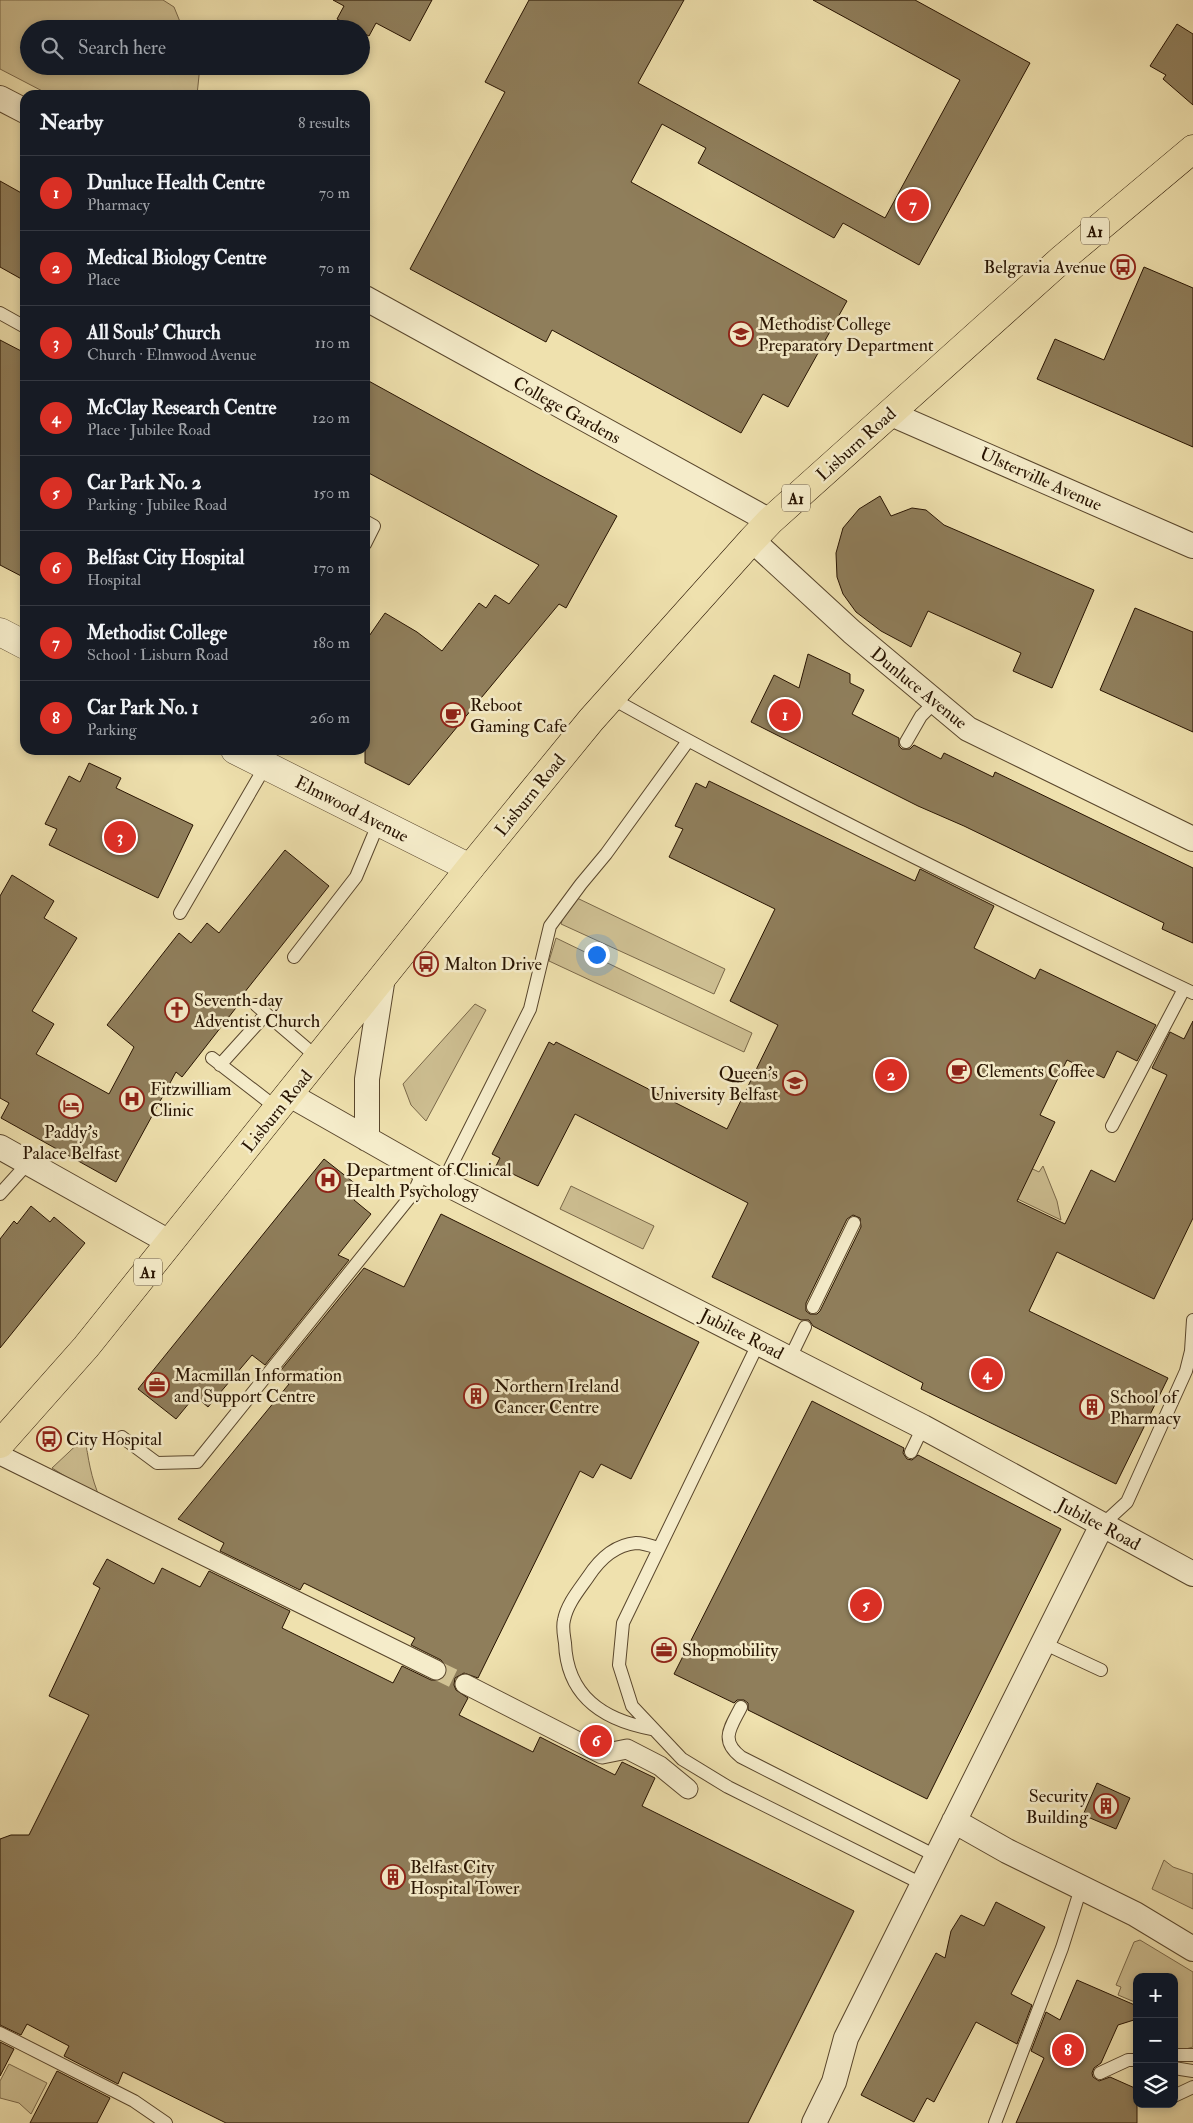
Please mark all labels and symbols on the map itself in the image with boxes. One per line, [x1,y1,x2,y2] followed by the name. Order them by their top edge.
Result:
[897,186,929,224] pin: 7
[1081,218,1109,245] road number: A1
[1110,254,1136,280] bus stop icon: Belgravia Avenue
[984,256,1106,279] place label: Belgravia Avenue
[758,313,934,357] place label: Methodist College Preparatory Department
[728,321,754,347] school or university icon: Methodist College Preparatory Department
[509,371,625,449] street label: College Gardens
[812,402,901,486] street label: Lisburn Road
[976,442,1106,517] street label: Ulsterville Avenue
[782,484,810,512] road number: A1
[866,642,972,735] street label: Dunluce Avenue
[470,694,567,738] place label: Reboot Gaming Cafe
[769,696,801,734] pin: 1
[440,702,466,728] cafe icon: Reboot Gaming Cafe
[490,749,571,841] street label: Lisburn Road
[291,771,413,848] street label: Elmwood Avenue
[104,818,136,856] pin: 3
[584,942,610,968] your location
[413,951,439,977] bus stop icon: Malton Drive
[444,953,542,976] place label: Malton Drive
[193,989,321,1033] place label: Seventh-day Adventist Church
[164,997,190,1023] church icon: Seventh-day Adventist Church
[875,1056,907,1094] pin: 2
[946,1058,972,1084] cafe icon: Clements Coffee
[976,1060,1095,1083] place label: Clements Coffee
[650,1062,778,1106] place label: Queen's University Belfast
[237,1065,318,1157] street label: Lisburn Road
[782,1070,808,1096] school or university icon: Queen's University Belfast
[150,1078,232,1122] place label: Fitzwilliam Clinic
[119,1086,145,1112] hospital icon: Fitzwilliam Clinic
[58,1093,84,1119] hotel icon: Paddy's Palace Belfast
[22,1121,120,1165] place label: Paddy's Palace Belfast
[346,1159,512,1203] place label: Department of Clinical Health Psychology
[315,1167,341,1193] hospital icon: Department of Clinical Health Psychology
[134,1258,162,1286] road number: A1
[695,1303,788,1365] street label: Jubilee Road
[971,1355,1003,1393] pin: 4
[174,1364,342,1408] place label: Macmillan Information and Support Centre
[144,1372,170,1398] office icon: Macmillan Information and Support Centre
[494,1375,619,1419] place label: Northern Ireland Cancer Centre
[463,1383,489,1409] building icon: Northern Ireland Cancer Centre
[1110,1386,1182,1430] place label: School of Pharmacy
[1079,1394,1105,1420] building icon: School of Pharmacy
[36,1426,62,1452] bus stop icon: City Hospital
[66,1428,163,1451] place label: City Hospital
[1052,1493,1144,1556] street label: Jubilee Road
[850,1586,882,1624] pin: 5
[651,1637,677,1663] office icon: Shopmobility
[682,1639,779,1662] place label: Shopmobility
[580,1722,612,1760] pin: 6
[1026,1785,1089,1829] place label: Security Building
[1093,1793,1119,1819] building icon: Security Building
[410,1856,520,1900] place label: Belfast City Hospital Tower
[380,1864,406,1890] building icon: Belfast City Hospital Tower
[1052,2031,1084,2069] pin: 8

